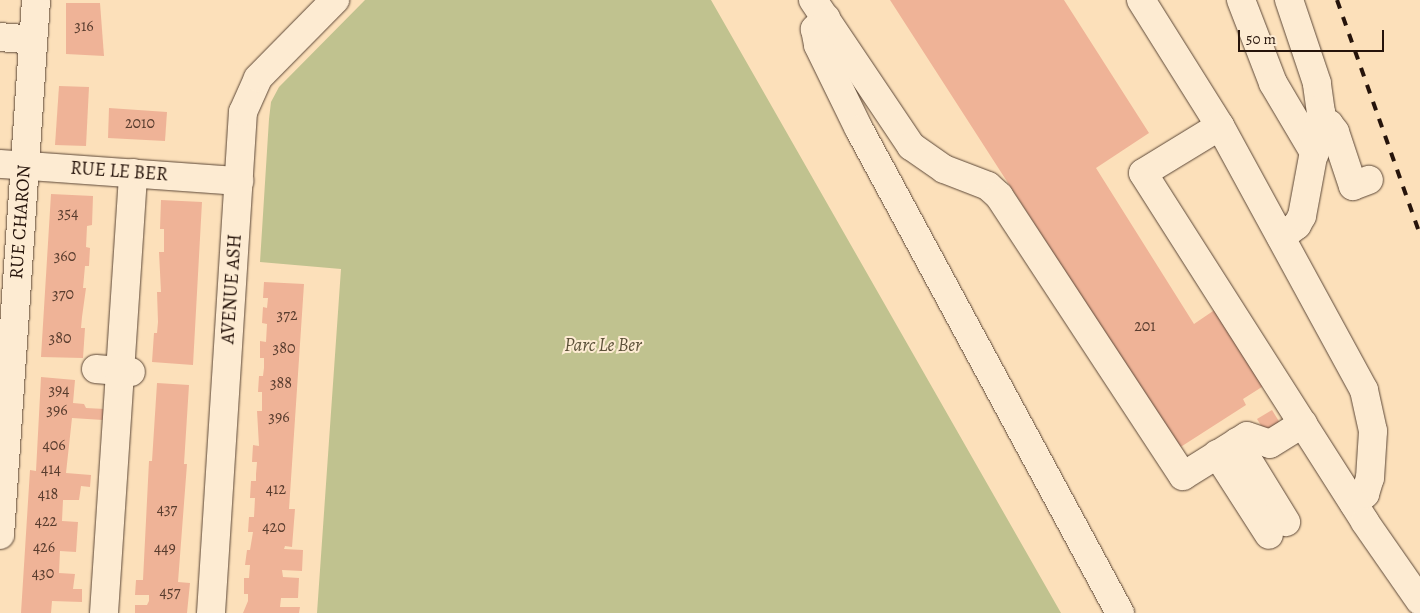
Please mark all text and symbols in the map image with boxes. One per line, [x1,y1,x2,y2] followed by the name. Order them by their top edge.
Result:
[74,16,94,36] house number: 316
[1240,20,1386,52] scale bar
[1246,29,1276,49] text: 50 m
[125,113,155,133] house number: 2010
[70,157,168,187] street label: RUE LE BER
[6,164,36,280] street label: RUE CHARON
[58,203,78,223] house number: 354
[217,233,247,345] street label: AVENUE ASH
[54,246,76,266] house number: 360
[52,284,74,304] house number: 370
[277,305,297,325] house number: 372
[1134,316,1156,336] house number: 201
[49,328,71,348] house number: 380
[564,335,642,357] park label: Parc Le Ber
[273,338,295,358] house number: 380
[270,373,292,393] house number: 388
[48,380,70,400] house number: 394
[46,400,68,420] house number: 396
[268,407,290,427] house number: 396
[42,435,66,455] house number: 406
[41,459,61,479] house number: 414
[266,479,286,499] house number: 412
[38,484,58,504] house number: 418
[157,499,177,519] house number: 437
[35,511,57,531] house number: 422
[262,517,286,537] house number: 420
[33,537,55,557] house number: 426
[154,538,176,558] house number: 449
[32,563,54,583] house number: 430
[160,582,180,602] house number: 457

